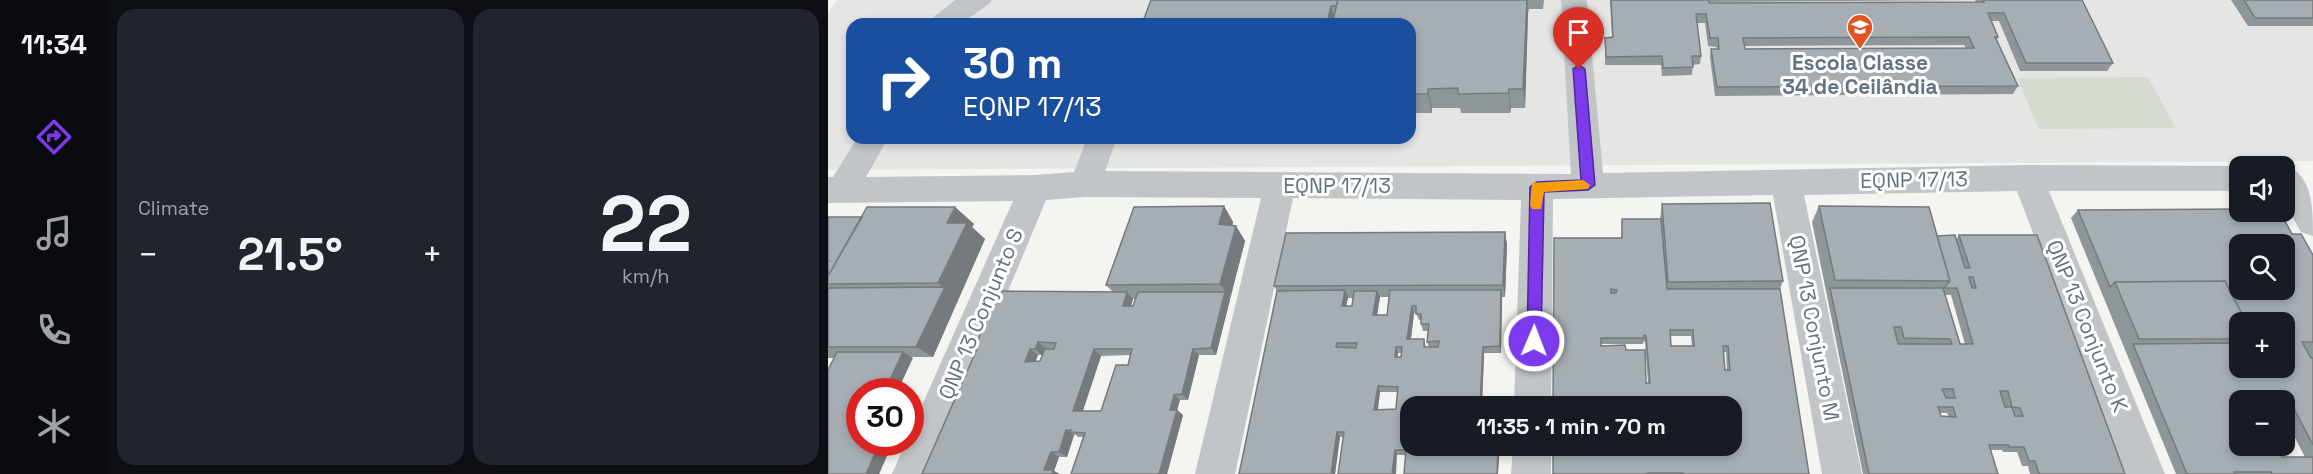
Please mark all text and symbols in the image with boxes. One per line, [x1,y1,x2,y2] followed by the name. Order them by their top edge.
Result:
[1553,7,1604,69] pin
[1845,12,1875,50] school or university icon: Escola Classe 34 de Ceilândia
[1562,16,1595,49] icon: arrive
[21,27,87,62] text: 11:34
[963,37,1062,90] text: 30 m
[864,42,942,120] icon: right
[1782,49,1938,100] place label: Escola Classe 34 de Ceilândia
[963,89,1101,124] text: EQNP 17/13
[33,116,75,158] icon: directions
[2229,156,2295,456] map controls
[2229,156,2295,222] button: sound
[1860,165,1968,194] street label: EQNP 17/13
[1283,172,1391,199] street label: EQNP 17/13
[599,174,692,274] text: 22
[138,195,209,221] text: Climate
[33,212,75,254] icon: music
[932,224,1029,403] street label: QNP 13 Conjunto S
[238,226,343,283] text: 21.5°
[1783,233,1846,423] street label: QNP 13 Conjunto M
[138,234,158,276] text: −
[422,234,443,276] text: +
[2229,234,2295,300] button: search
[2041,236,2134,416] street label: QNP 13 Conjunto K
[622,263,670,289] text: km/h
[33,309,75,351] icon: phone
[1502,309,1566,373] position arrow
[2229,312,2295,378] button: +
[846,378,924,456] speed limit sign: 30
[2229,390,2295,456] button: −
[33,405,75,447] icon: climate
[1476,412,1666,440] text: 11:35 · 1 min · 70 m

